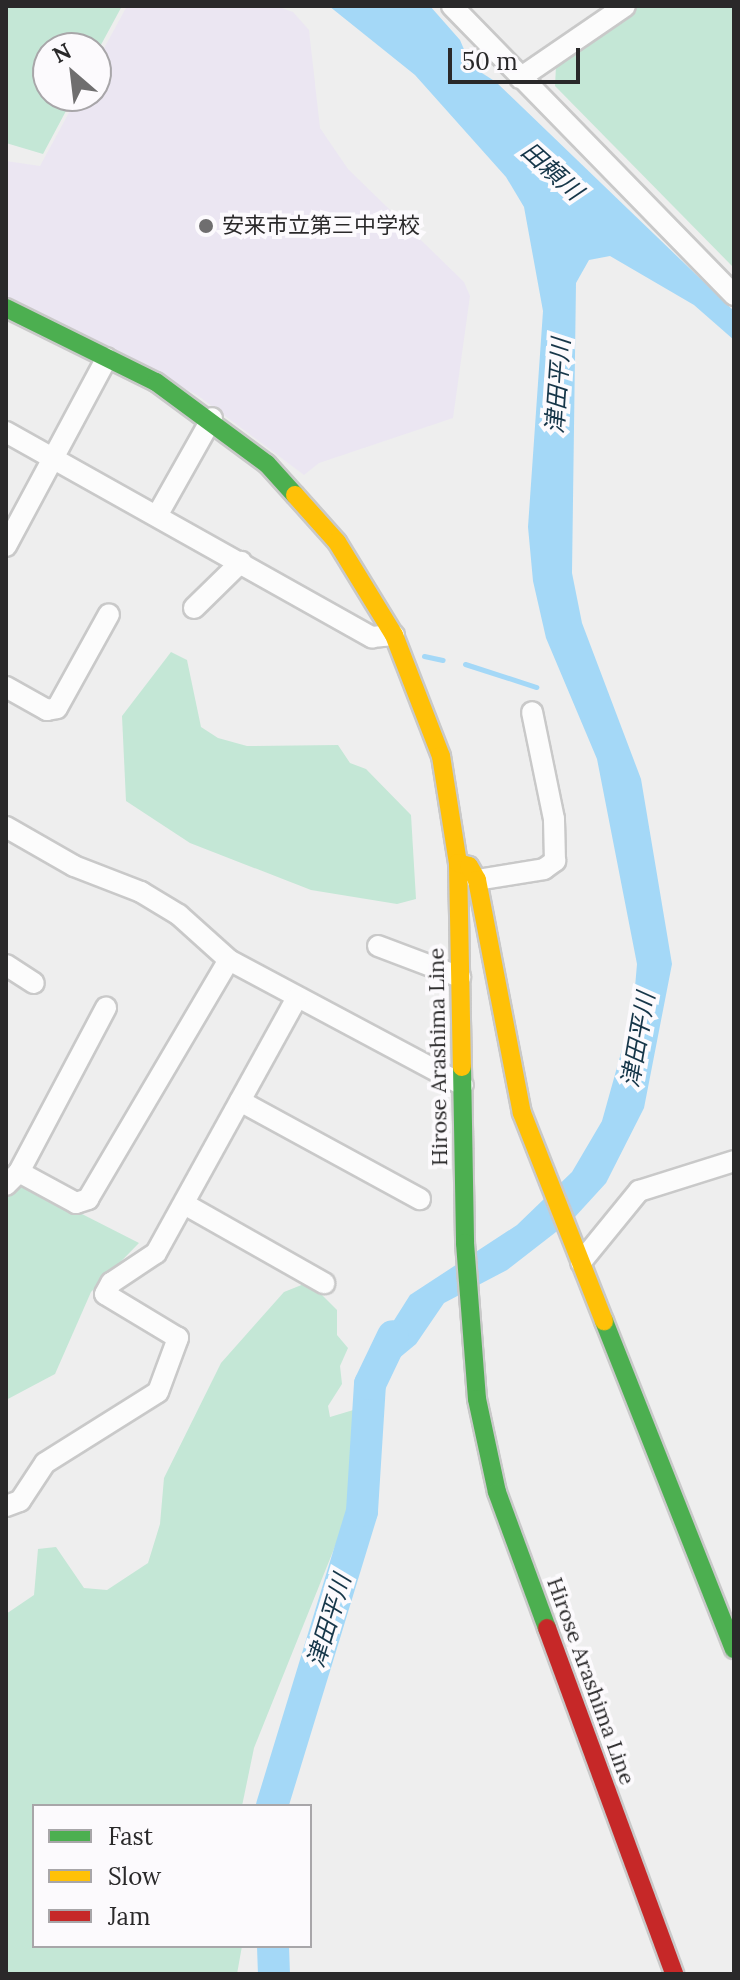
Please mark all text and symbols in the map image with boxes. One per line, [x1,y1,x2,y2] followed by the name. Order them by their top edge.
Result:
[32,32,112,112] north arrow
[452,32,584,82] scale bar
[48,36,76,69] text: N
[462,46,518,77] text: 50 m
[516,136,588,206] water label: 田頼川
[222,213,420,239] place label: 安来市立第三中学校
[197,217,215,235] marker: 安来市立第三中学校
[540,337,576,435] water label: 津田平川
[423,948,453,1166] street label: Hirose Arashima Line
[615,990,661,1090] water label: 津田平川
[301,1571,357,1671] water label: 津田平川
[541,1574,641,1788] street label: Hirose Arashima Line
[32,1804,312,1948] legend
[108,1821,153,1852] text: Fast
[108,1861,161,1892] text: Slow
[108,1901,150,1932] text: Jam

